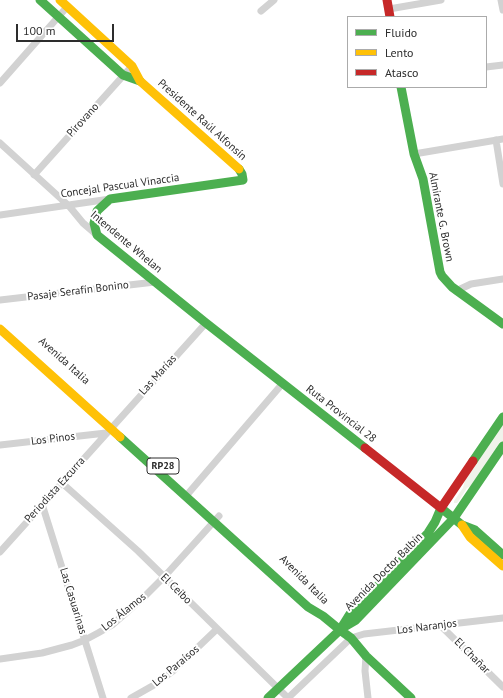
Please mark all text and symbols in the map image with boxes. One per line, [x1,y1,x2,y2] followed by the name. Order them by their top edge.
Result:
[18,16,116,42] scale bar
[347,16,487,88] legend
[23,23,56,38] text: 100 m
[385,25,417,40] text: Fluido
[385,45,414,60] text: Lento
[385,65,418,80] text: Atasco
[155,77,249,163] street label: Presidente Raúl Alfonsín
[64,100,102,140] street label: Pirovano
[60,171,180,201] street label: Concejal Pascual Vinaccia
[426,171,456,263] street label: Almirante G. Brown
[87,208,165,276] street label: Intendente Whelan
[27,278,129,304] street label: Pasaje Serafín Bonino
[36,335,92,387] street label: Avenida Italia
[137,352,179,398] street label: Las Marías
[303,382,379,446] street label: Ruta Provincial 28
[30,430,76,448] street label: Los Pinos
[22,454,88,526] street label: Periodista Ezcurra
[147,458,179,474] road number: RP28
[342,530,426,614] street label: Avenida Doctor Balbín
[277,553,331,607] street label: Avenida Italia
[57,566,89,636] street label: Las Casuarinas
[158,571,194,607] street label: El Ceibo
[99,590,149,634] street label: Los Álamos
[396,617,458,637] street label: Los Naranjos
[451,635,493,677] street label: El Chañar
[150,643,202,689] street label: Los Paraísos

